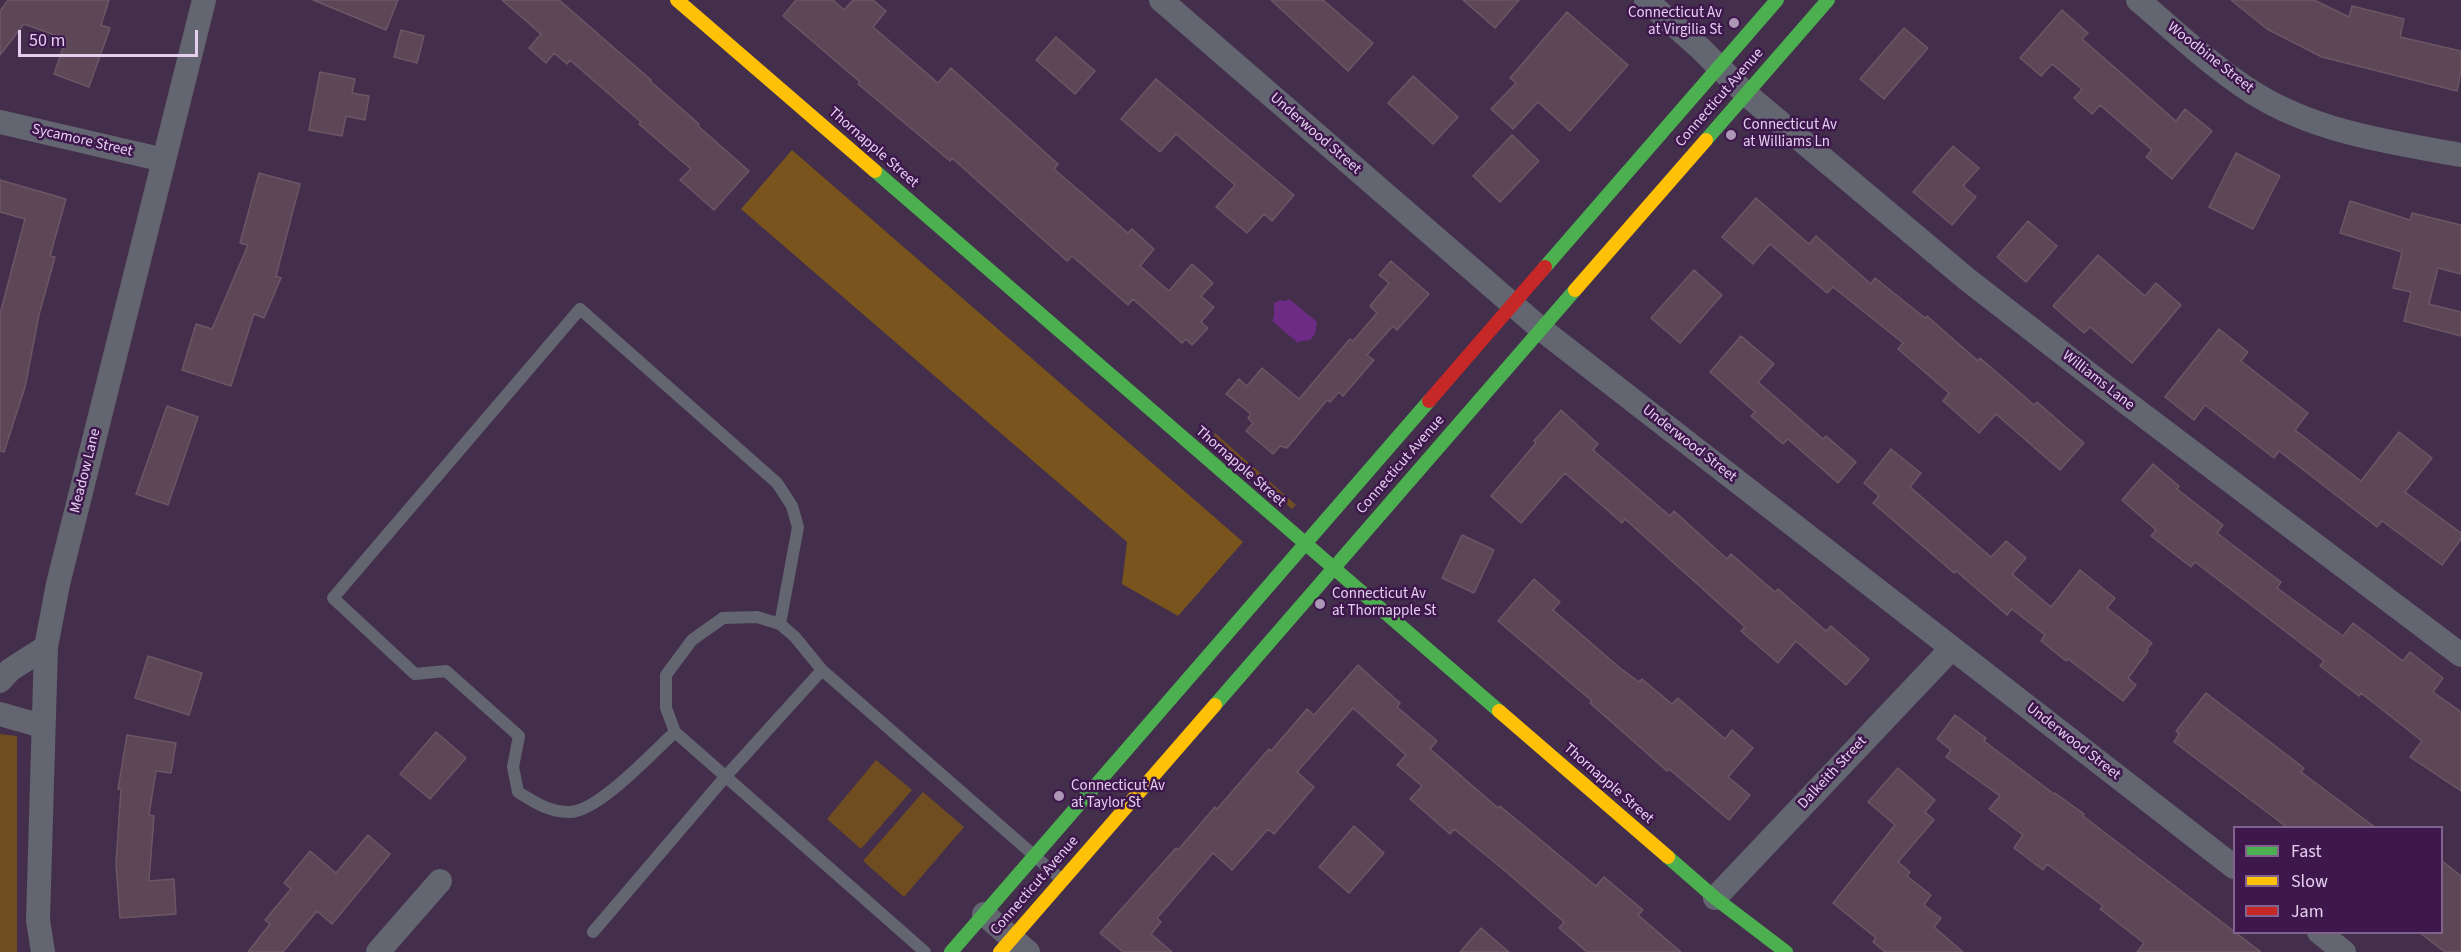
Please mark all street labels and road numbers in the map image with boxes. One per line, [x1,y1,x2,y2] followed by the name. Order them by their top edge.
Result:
[2163,19,2257,97] street label: Woodbine Street
[1672,45,1768,151] street label: Connecticut Avenue
[1266,89,1364,179] street label: Underwood Street
[824,104,922,192] street label: Thornapple Street
[30,121,134,161] street label: Sycamore Street
[2058,347,2138,415] street label: Williams Lane
[1638,401,1740,487] street label: Underwood Street
[1353,412,1449,518] street label: Connecticut Avenue
[1191,423,1289,511] street label: Thornapple Street
[67,427,105,515] street label: Meadow Lane
[2022,699,2124,785] street label: Underwood Street
[1795,733,1871,813] street label: Dalkeith Street
[1559,740,1657,828] street label: Thornapple Street
[987,833,1083,939] street label: Connecticut Avenue

